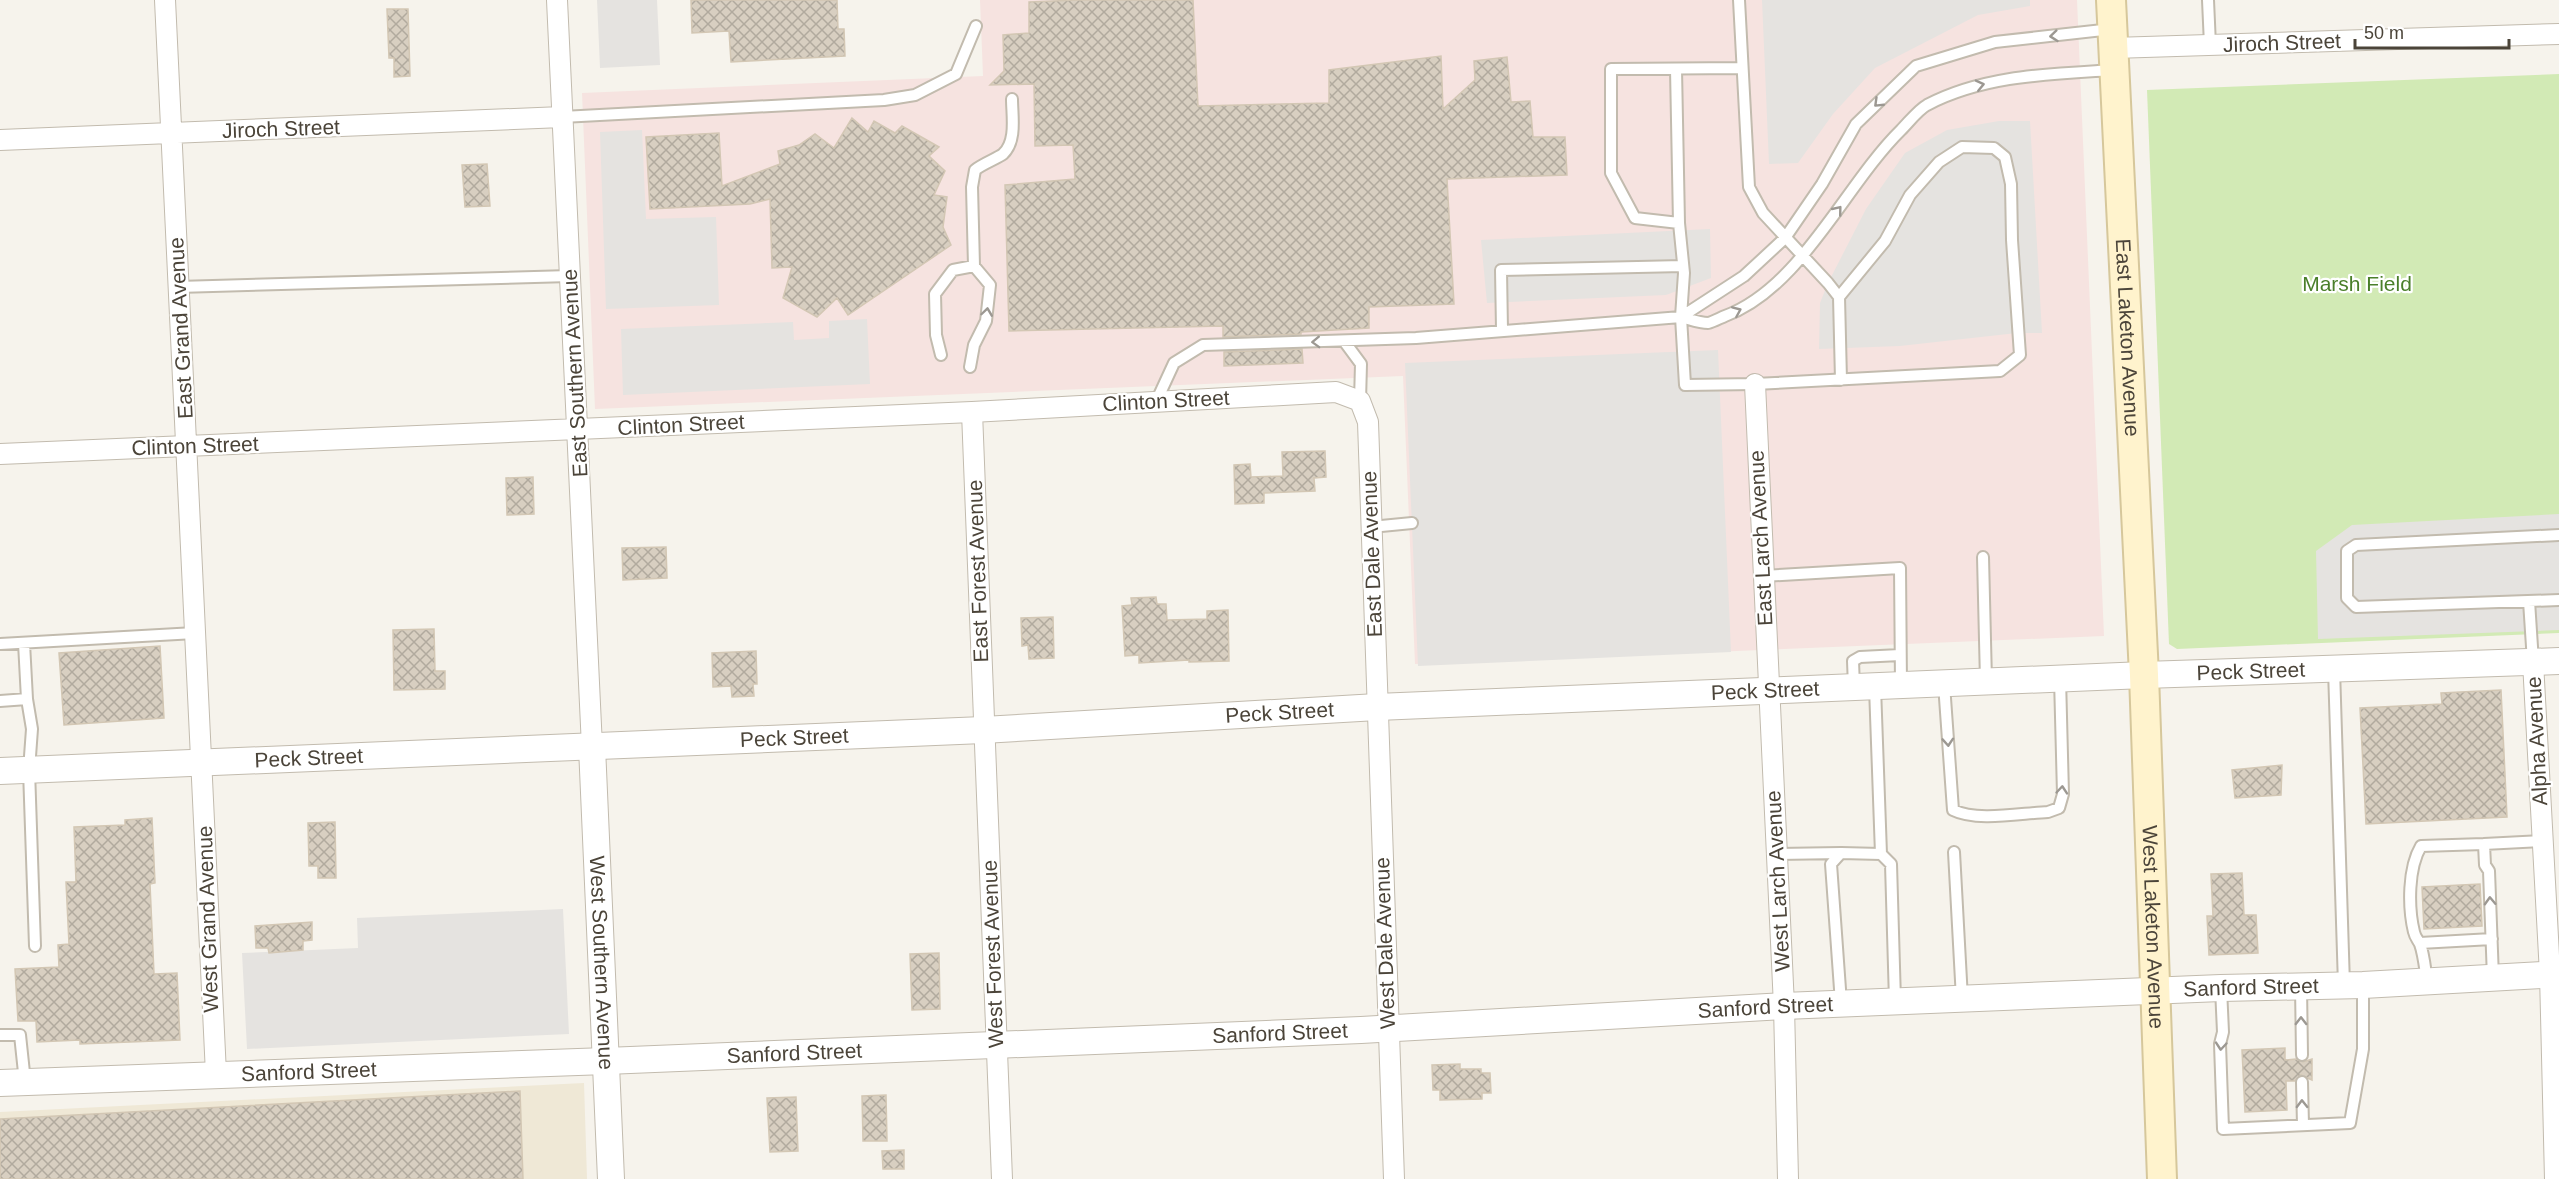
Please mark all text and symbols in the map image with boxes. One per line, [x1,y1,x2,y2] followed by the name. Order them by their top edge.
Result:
[2355,12,2510,50] scale bar
[2364,23,2404,43] text: 50 m
[2049,29,2058,41] one-way arrow
[2223,29,2341,56] street label: Jiroch Street
[1975,80,1985,93] one-way arrow
[1874,96,1884,107] one-way arrow
[222,115,340,142] street label: Jiroch Street
[1830,206,1841,217] one-way arrow
[164,237,197,419] street label: East Grand Avenue
[2112,238,2144,437] street label: East Laketon Avenue
[558,268,591,478] street label: East Southern Avenue
[2302,272,2412,295] park label: Marsh Field
[1730,306,1741,318] one-way arrow
[980,307,992,317] one-way arrow
[1311,335,1320,348] one-way arrow
[1102,386,1230,415] street label: Clinton Street
[617,410,745,439] street label: Clinton Street
[131,432,259,459] street label: Clinton Street
[1744,450,1777,626] street label: East Larch Avenue
[1357,470,1386,638] street label: East Dale Avenue
[963,479,992,663] street label: East Forest Avenue
[2196,658,2306,684] street label: Peck Street
[2522,676,2551,806] street label: Alpha Avenue
[1710,677,1820,704] street label: Peck Street
[1225,698,1335,727] street label: Peck Street
[740,724,849,751] street label: Peck Street
[1941,737,1954,746] one-way arrow
[254,744,364,771] street label: Peck Street
[2055,786,2068,795] one-way arrow
[1761,790,1794,972] street label: West Larch Avenue
[193,825,222,1013] street label: West Grand Avenue
[2138,825,2169,1029] street label: West Laketon Avenue
[586,855,618,1070] street label: West Southern Avenue
[1370,857,1399,1029] street label: West Dale Avenue
[978,860,1007,1049] street label: West Forest Avenue
[2484,897,2497,906] one-way arrow
[2183,974,2319,1001] street label: Sanford Street
[1697,992,1834,1022] street label: Sanford Street
[2295,1016,2307,1025] one-way arrow
[1212,1019,1348,1047] street label: Sanford Street
[726,1038,863,1067] street label: Sanford Street
[2215,1042,2228,1051] one-way arrow
[241,1057,377,1085] street label: Sanford Street
[2296,1099,2309,1108] one-way arrow

